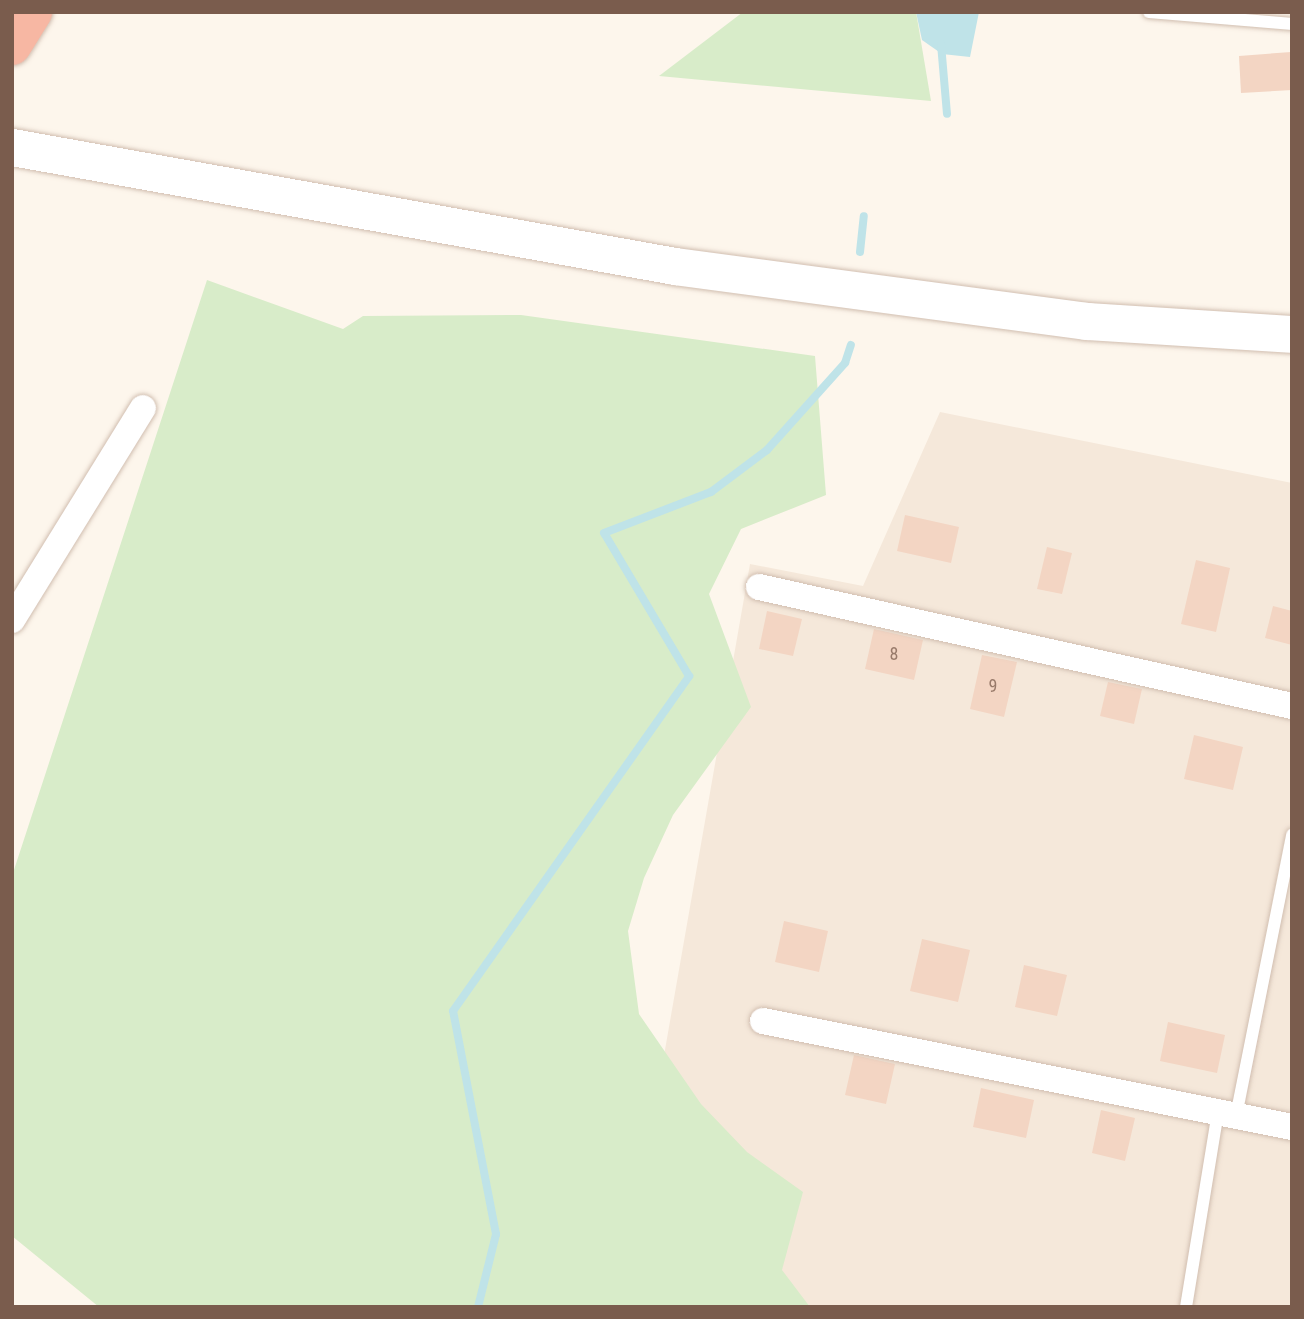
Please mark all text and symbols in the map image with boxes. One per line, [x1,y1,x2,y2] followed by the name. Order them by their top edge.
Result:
[890,643,898,665] house number: 8
[989,675,997,697] house number: 9

